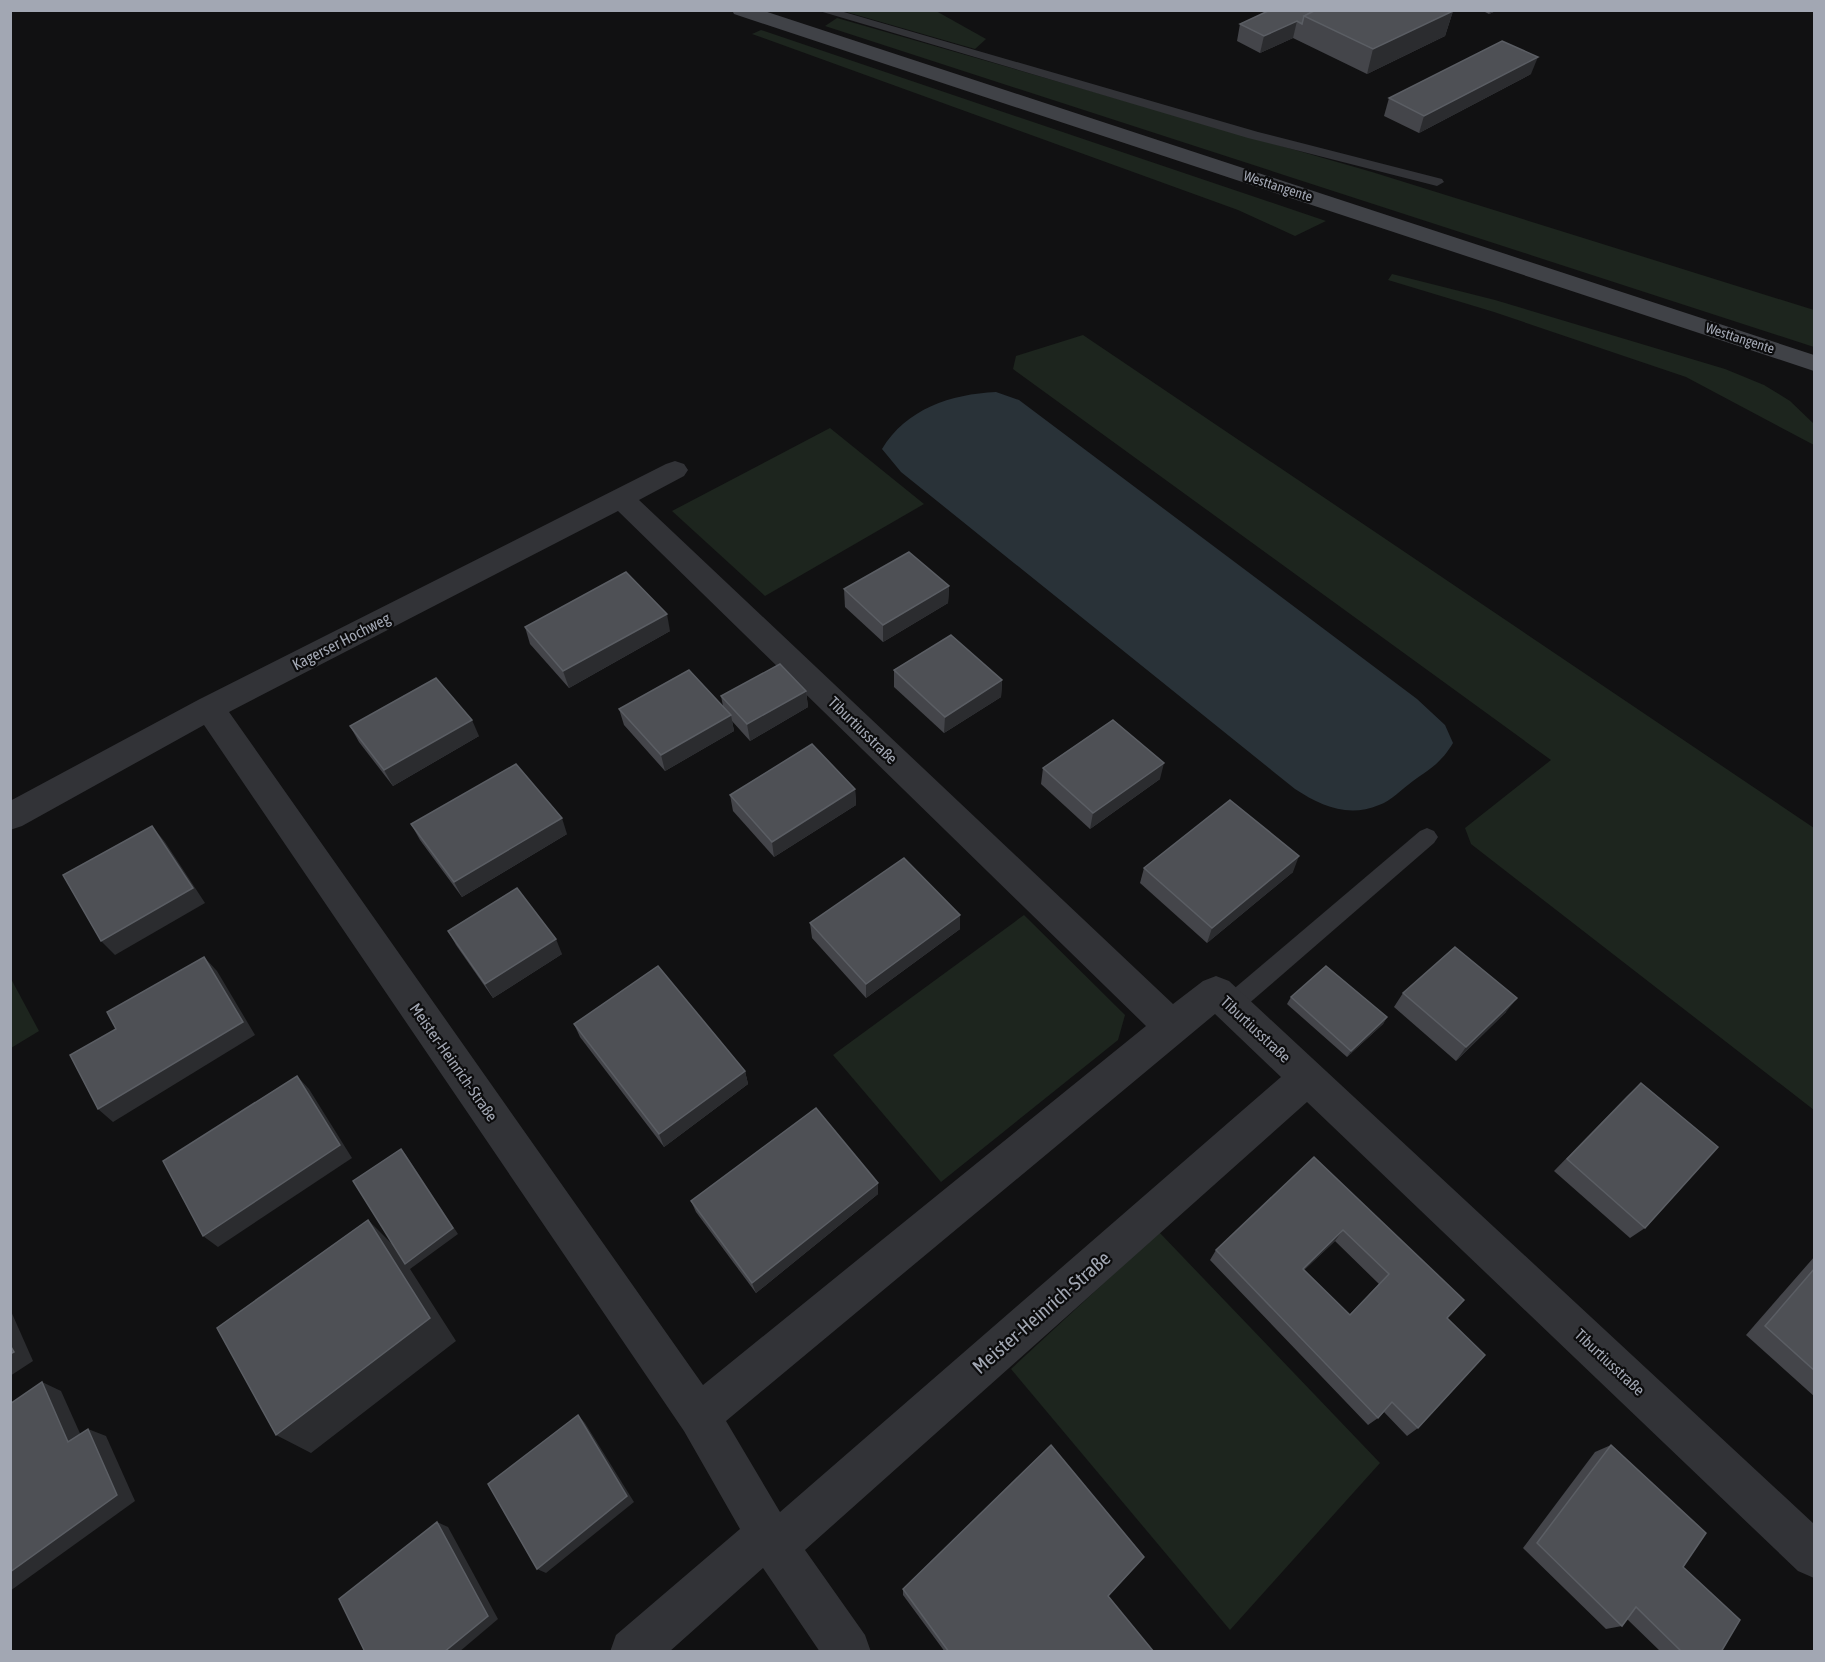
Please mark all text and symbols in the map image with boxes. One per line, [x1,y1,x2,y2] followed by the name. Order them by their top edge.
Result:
[1242,167,1314,205] street label: Westtangente
[1704,319,1776,357] street label: Westtangente
[289,609,393,674] street label: Kagerser Hochweg
[825,693,901,767] street label: Tiburtiusstraße
[1217,992,1295,1066] street label: Tiburtiusstraße
[407,1000,501,1124] street label: Meister-Heinrich-Straße
[968,1246,1114,1378] street label: Meister-Heinrich-Straße
[1571,1325,1649,1399] street label: Tiburtiusstraße

